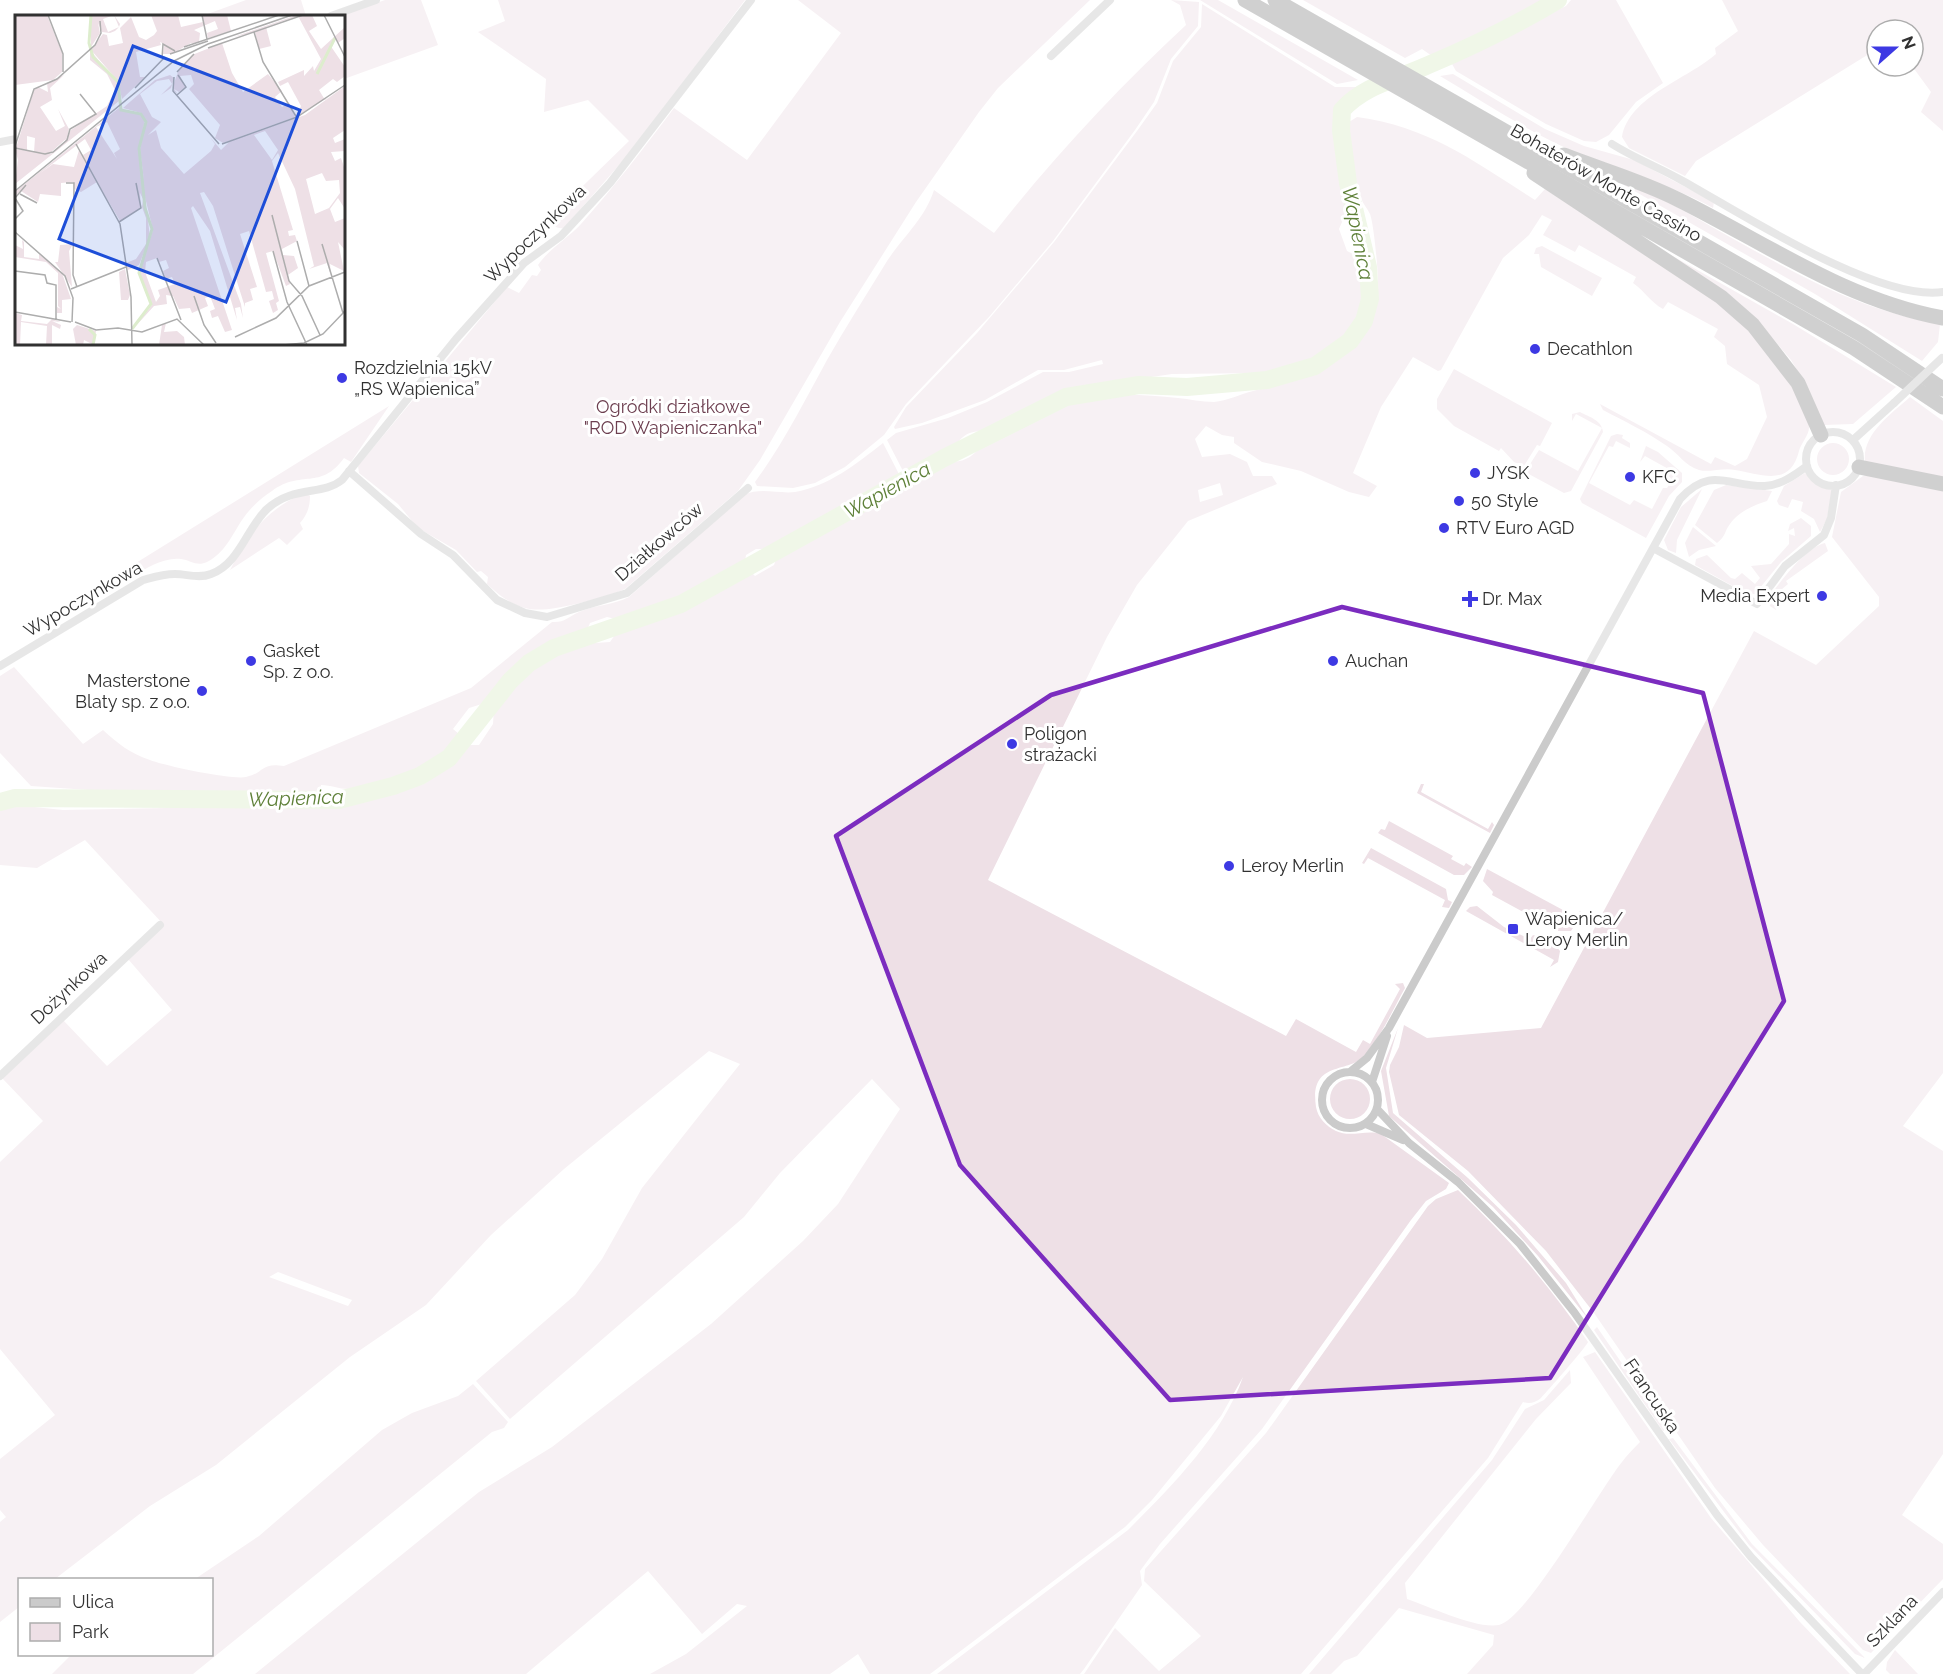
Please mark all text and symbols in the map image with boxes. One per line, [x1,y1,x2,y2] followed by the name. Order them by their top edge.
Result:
[15,15,345,345] inset map
[1865,18,1925,78] north arrow
[1897,34,1920,52] text: N
[1507,119,1706,246] street label: Bohaterów Monte Cassino
[480,180,590,287] street label: Wypoczynkowa
[1337,184,1379,282] water label: Wapienica
[1547,338,1633,359] place label: Decathlon
[1528,342,1542,356] marker: Decathlon
[354,357,492,399] place label: Rozdzielnia 15kV „RS Wapienica”
[335,371,349,385] marker: Rozdzielnia 15kV „RS Wapienica”
[584,396,762,438] park label: Ogródki działkowe "ROD Wapieniczanka"
[839,456,935,524] water label: Wapienica
[1487,462,1530,483] place label: JYSK
[1468,466,1482,480] marker: JYSK
[1642,466,1676,487] place label: KFC
[1623,470,1637,484] marker: KFC
[1471,490,1539,511] place label: 50 Style
[1452,494,1466,508] marker: 50 Style
[611,498,707,585] street label: Działkowców
[1456,517,1575,538] place label: RTV Euro AGD
[1437,521,1451,535] marker: RTV Euro AGD
[20,556,146,641] street label: Wypoczynkowa
[1700,585,1810,606] place label: Media Expert
[1482,588,1542,609] place label: Dr. Max
[1815,589,1829,603] marker: Media Expert
[1463,592,1477,606] marker: Dr. Max
[263,640,334,682] place label: Gasket Sp. z o.o.
[1345,650,1408,671] place label: Auchan
[244,654,258,668] marker: Gasket Sp. z o.o.
[1326,654,1340,668] marker: Auchan
[75,670,190,712] place label: Masterstone Blaty sp. z o.o.
[195,684,209,698] marker: Masterstone Blaty sp. z o.o.
[1024,723,1097,765] place label: Poligon strażacki
[1005,737,1019,751] marker: Poligon strażacki
[248,784,344,812] water label: Wapienica
[1241,855,1344,876] place label: Leroy Merlin
[1222,859,1236,873] marker: Leroy Merlin
[1525,908,1628,950] place label: Wapienica/ Leroy Merlin
[1506,922,1520,936] marker: Wapienica/ Leroy Merlin
[26,947,111,1028] street label: Dożynkowa
[1620,1355,1685,1437] street label: Francuska
[18,1578,213,1656] legend
[1862,1590,1922,1651] street label: Szklana
[72,1591,114,1612] text: Ulica
[72,1621,109,1642] text: Park

